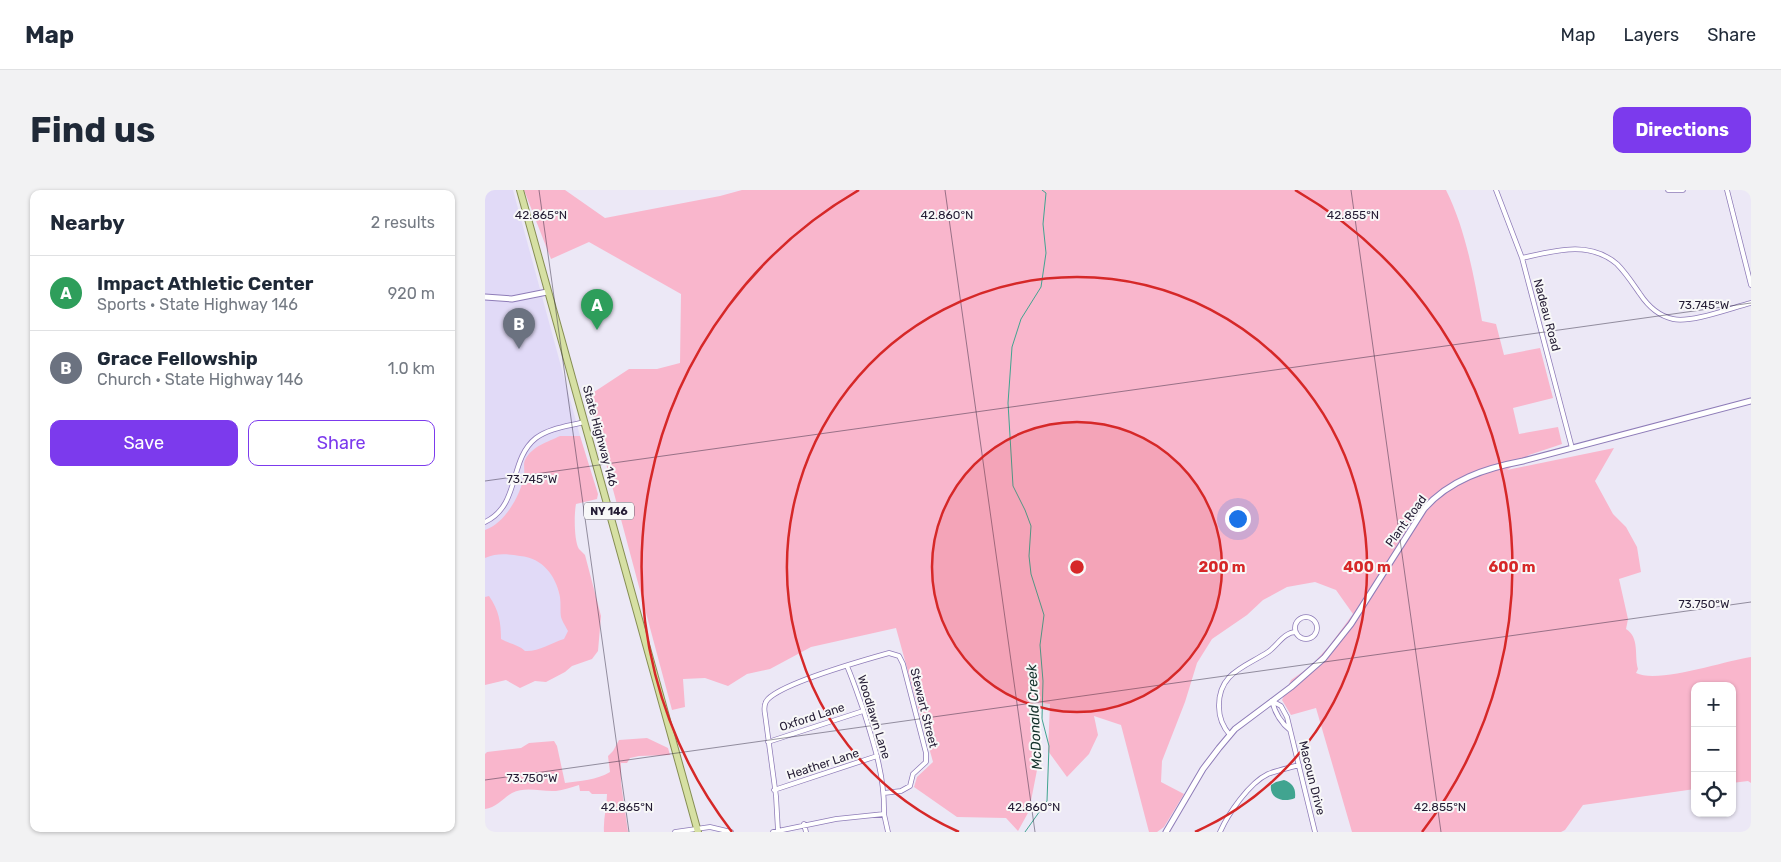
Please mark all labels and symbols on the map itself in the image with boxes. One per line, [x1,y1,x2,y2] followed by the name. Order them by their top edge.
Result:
[515,208,567,222] text: 42.865°N
[921,208,973,222] text: 42.860°N
[1327,208,1379,222] text: 42.855°N
[1531,277,1563,353] street label: Nadeau Road
[581,289,613,330] pin: A
[1679,298,1730,312] text: 73.745°W
[503,308,535,349] pin: B
[580,384,620,488] street label: State Highway 146
[507,472,558,486] text: 73.745°W
[1383,492,1429,550] street label: Plant Road
[584,502,634,520] road number: NY 146
[1225,506,1251,532] your location
[1068,558,1086,576] centre of rings
[1198,558,1246,576] text: 200 m
[1343,558,1391,576] text: 400 m
[1488,558,1536,576] text: 600 m
[1678,597,1730,611] text: 73.750°W
[1023,663,1046,770] water label: McDonald Creek
[907,667,941,750] street label: Stewart Street
[855,673,893,761] street label: Woodlawn Lane
[778,700,847,734] street label: Oxford Lane
[1296,739,1328,817] street label: Macoun Drive
[785,746,861,782] street label: Heather Lane
[506,771,558,785] text: 73.750°W
[601,800,653,814] text: 42.865°N
[1008,800,1060,814] text: 42.860°N
[1414,800,1466,814] text: 42.855°N

